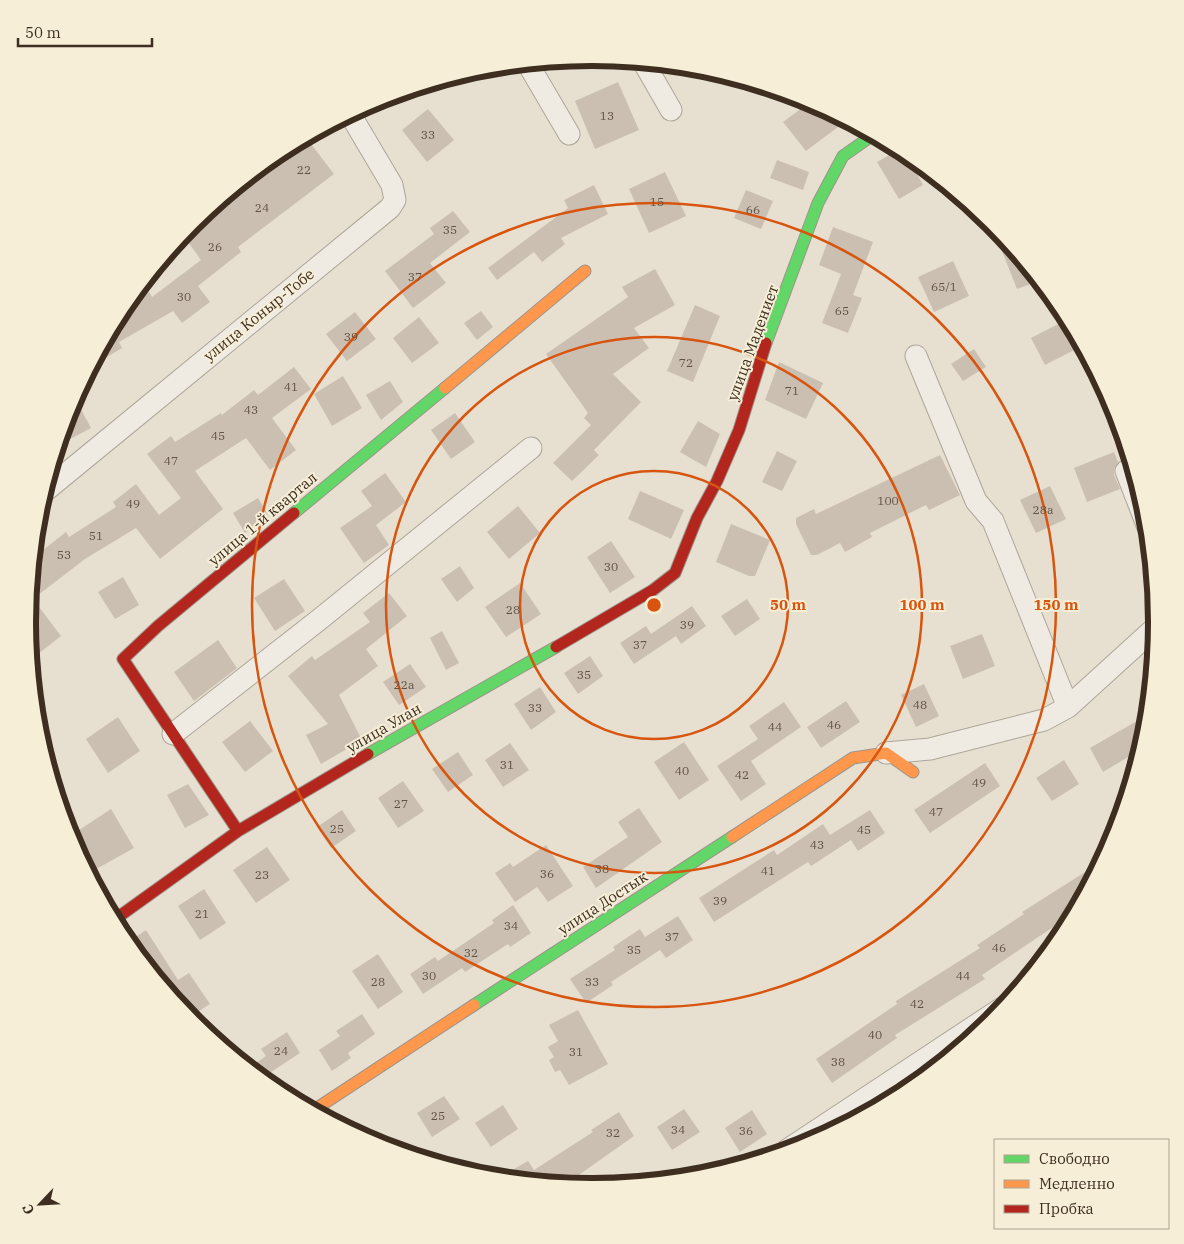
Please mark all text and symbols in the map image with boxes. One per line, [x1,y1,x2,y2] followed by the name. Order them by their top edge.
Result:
[18,15,151,47] scale bar
[25,23,61,42] text: 50 m
[600,108,614,123] house number: 13
[421,127,435,142] house number: 33
[297,162,311,177] house number: 22
[650,194,664,209] house number: 15
[255,200,269,215] house number: 24
[746,202,760,217] house number: 66
[443,222,457,237] house number: 35
[208,239,222,254] house number: 26
[200,264,318,365] street label: улица Коныр-Тобе
[408,269,422,284] house number: 37
[931,279,957,294] house number: 65/1
[723,282,782,403] street label: улица Мадениет
[177,289,191,304] house number: 30
[835,303,849,318] house number: 65
[344,329,358,344] house number: 39
[679,355,693,370] house number: 72
[284,379,298,394] house number: 41
[785,383,799,398] house number: 71
[244,402,258,417] house number: 43
[211,428,225,443] house number: 45
[164,453,178,468] house number: 47
[204,468,321,570] street label: улица 1-й квартал
[877,493,899,508] house number: 100
[126,496,140,511] house number: 49
[1033,502,1054,517] house number: 28а
[89,528,103,543] house number: 51
[57,547,71,562] house number: 53
[604,559,618,574] house number: 30
[770,595,806,614] text: 50 m
[899,595,945,614] text: 100 m
[1033,595,1079,614] text: 150 m
[645,596,663,614] centre of rings
[506,602,520,617] house number: 28
[680,617,694,632] house number: 39
[633,637,647,652] house number: 37
[577,667,591,682] house number: 35
[394,677,415,692] house number: 22а
[913,697,927,712] house number: 48
[343,698,425,757] street label: улица Улан
[528,700,542,715] house number: 33
[827,717,841,732] house number: 46
[768,719,782,734] house number: 44
[500,757,514,772] house number: 31
[675,763,689,778] house number: 40
[735,767,749,782] house number: 42
[972,775,986,790] house number: 49
[394,796,408,811] house number: 27
[929,804,943,819] house number: 47
[330,821,344,836] house number: 25
[857,822,871,837] house number: 45
[810,837,824,852] house number: 43
[595,861,609,876] house number: 38
[761,863,775,878] house number: 41
[540,866,554,881] house number: 36
[554,866,651,939] street label: улица Достык
[255,867,269,882] house number: 23
[713,893,727,908] house number: 39
[195,906,209,921] house number: 21
[504,918,518,933] house number: 34
[665,929,679,944] house number: 37
[992,940,1006,955] house number: 46
[627,942,641,957] house number: 35
[464,945,478,960] house number: 32
[422,968,436,983] house number: 30
[956,968,970,983] house number: 44
[371,974,385,989] house number: 28
[585,974,599,989] house number: 33
[910,996,924,1011] house number: 42
[868,1027,882,1042] house number: 40
[274,1043,288,1058] house number: 24
[569,1044,583,1059] house number: 31
[831,1054,845,1069] house number: 38
[431,1108,445,1123] house number: 25
[671,1122,685,1137] house number: 34
[739,1123,753,1138] house number: 36
[606,1125,620,1140] house number: 32
[994,1139,1169,1229] legend
[1039,1149,1110,1168] text: Свободно
[1039,1174,1115,1193] text: Медленно
[15,1179,65,1229] north arrow
[1039,1199,1094,1218] text: Пробка
[18,1201,38,1218] text: С

